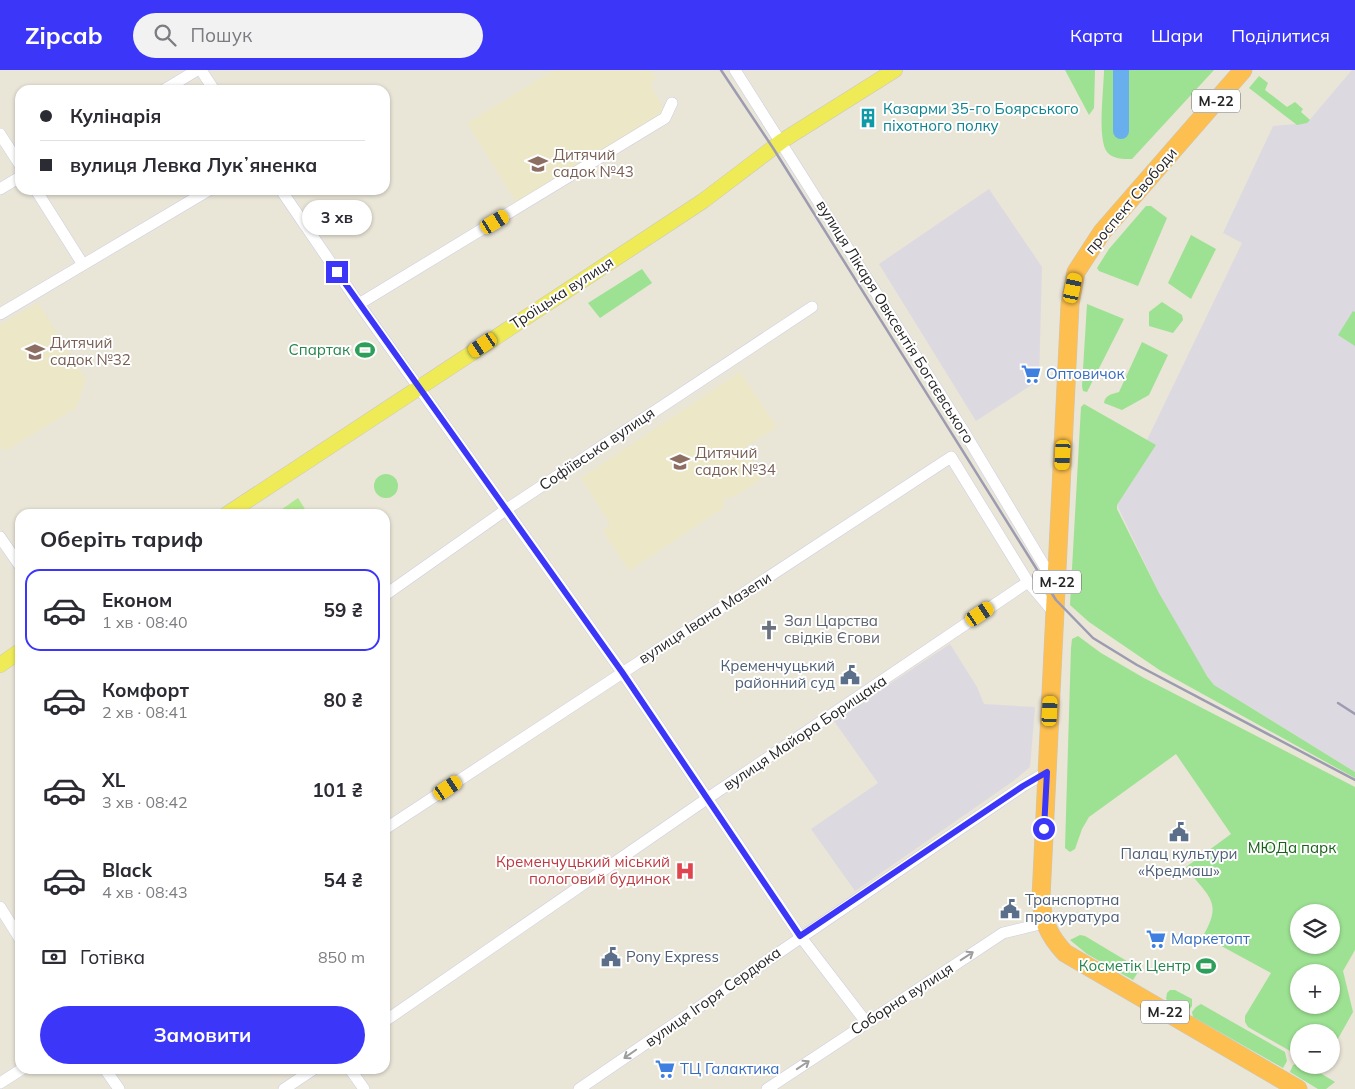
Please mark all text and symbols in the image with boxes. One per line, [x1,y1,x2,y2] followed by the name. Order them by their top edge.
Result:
[133,13,483,58] search box
[25,20,103,50] text: Zipcab
[151,21,179,49] icon: search
[191,23,252,47] text: Пошук
[1070,24,1123,47] text: Карта
[1151,24,1203,47] text: Шари
[1231,24,1330,47] text: Поділитися
[1192,90,1240,112] road number: М-22
[883,99,1079,135] place label: Казарми 35-го Боярського піхотного полку
[70,104,161,128] text: Кулінарія
[857,107,879,129] building icon: Казарми 35-го Боярського піхотного полку
[1081,144,1181,258] street label: проспект Свободи
[553,145,634,181] place label: Дитячий садок №43
[70,153,317,177] text: вулиця Левка Лукʼяненка
[527,153,549,175] school or university icon: Дитячий садок №43
[812,197,979,447] street label: вулиця Лікаря Овксентія Богаєвського
[302,200,372,234] callout: 3 хв
[321,207,353,227] text: 3 хв
[478,208,511,236] car
[507,252,617,333] street label: Троїцька вулиця
[326,261,348,283] route end
[1062,272,1083,304] car
[466,330,499,360] car
[50,333,131,369] place label: Дитячий садок №32
[354,339,376,361] sports icon: Спартак
[288,340,351,359] place label: Спартак
[24,341,46,363] school or university icon: Дитячий садок №32
[1020,363,1042,385] supermarket icon: Оптовичок
[1046,364,1125,383] place label: Оптовичок
[535,403,658,494] street label: Софіївська вулиця
[1054,440,1071,470] car
[695,443,776,479] place label: Дитячий садок №34
[669,451,691,473] school or university icon: Дитячий садок №34
[40,525,203,553] text: Оберіть тариф
[635,568,775,668] street label: вулиця Івана Мазепи
[1033,571,1081,594] road number: М-22
[42,588,87,633] icon: car
[102,588,172,612] text: Економ
[324,598,363,622] text: 59 ₴
[963,599,996,629] car
[784,611,880,647] place label: Зал Царства свідків Єгови
[102,612,188,632] text: 1 хв · 08:40
[758,619,780,641] church icon: Зал Царства свідків Єгови
[720,656,835,692] place label: Кременчуцький районний суд
[839,664,861,686] public building icon: Кременчуцький районний суд
[719,671,890,794] street label: вулиця Майора Борищака
[42,678,87,723] icon: car
[102,678,189,702] text: Комфорт
[324,688,363,712] text: 80 ₴
[1041,696,1058,726] car
[102,702,188,722] text: 2 хв · 08:41
[42,768,87,813] icon: car
[102,768,125,792] text: XL
[431,773,464,803] car
[312,778,363,802] text: 101 ₴
[102,792,188,812] text: 3 хв · 08:42
[1033,818,1055,840] route start
[1168,821,1190,843] public building icon: Палац культури «Кредмаш»
[1248,838,1337,857] park label: МЮДа парк
[1120,844,1238,880] place label: Палац культури «Кредмаш»
[496,852,671,888] place label: Кременчуцький міський пологовий будинок
[42,858,87,903] icon: car
[102,858,152,882] text: Black
[674,860,696,882] hospital icon: Кременчуцький міський пологовий будинок
[324,868,363,892] text: 54 ₴
[102,882,188,902] text: 4 хв · 08:43
[1025,890,1120,926] place label: Транспортна прокуратура
[999,898,1021,920] public building icon: Транспортна прокуратура
[1290,904,1340,1074] map controls
[1290,904,1340,954] button: layers
[1145,928,1167,950] supermarket icon: Маркетопт
[1171,929,1250,948] place label: Маркетопт
[40,943,68,971] icon: cash
[641,943,784,1051] street label: вулиця Ігоря Сердюка
[80,945,145,969] text: Готівка
[600,946,622,968] public building icon: Pony Express
[318,947,365,967] text: 850 m
[626,947,719,966] place label: Pony Express
[960,951,974,962] one-way arrow
[1195,955,1217,977] sports icon: Косметік Центр
[1079,956,1191,975] place label: Косметік Центр
[847,958,957,1039] street label: Соборна вулиця
[1290,964,1340,1014] button: +
[1141,1000,1189,1024] road number: М-22
[40,1006,365,1064] button: Замовити
[1290,1024,1340,1074] button: −
[623,1049,637,1059] one-way arrow
[654,1058,676,1080] supermarket icon: ТЦ Галактика
[680,1059,779,1078] place label: ТЦ Галактика
[796,1060,810,1070] one-way arrow

